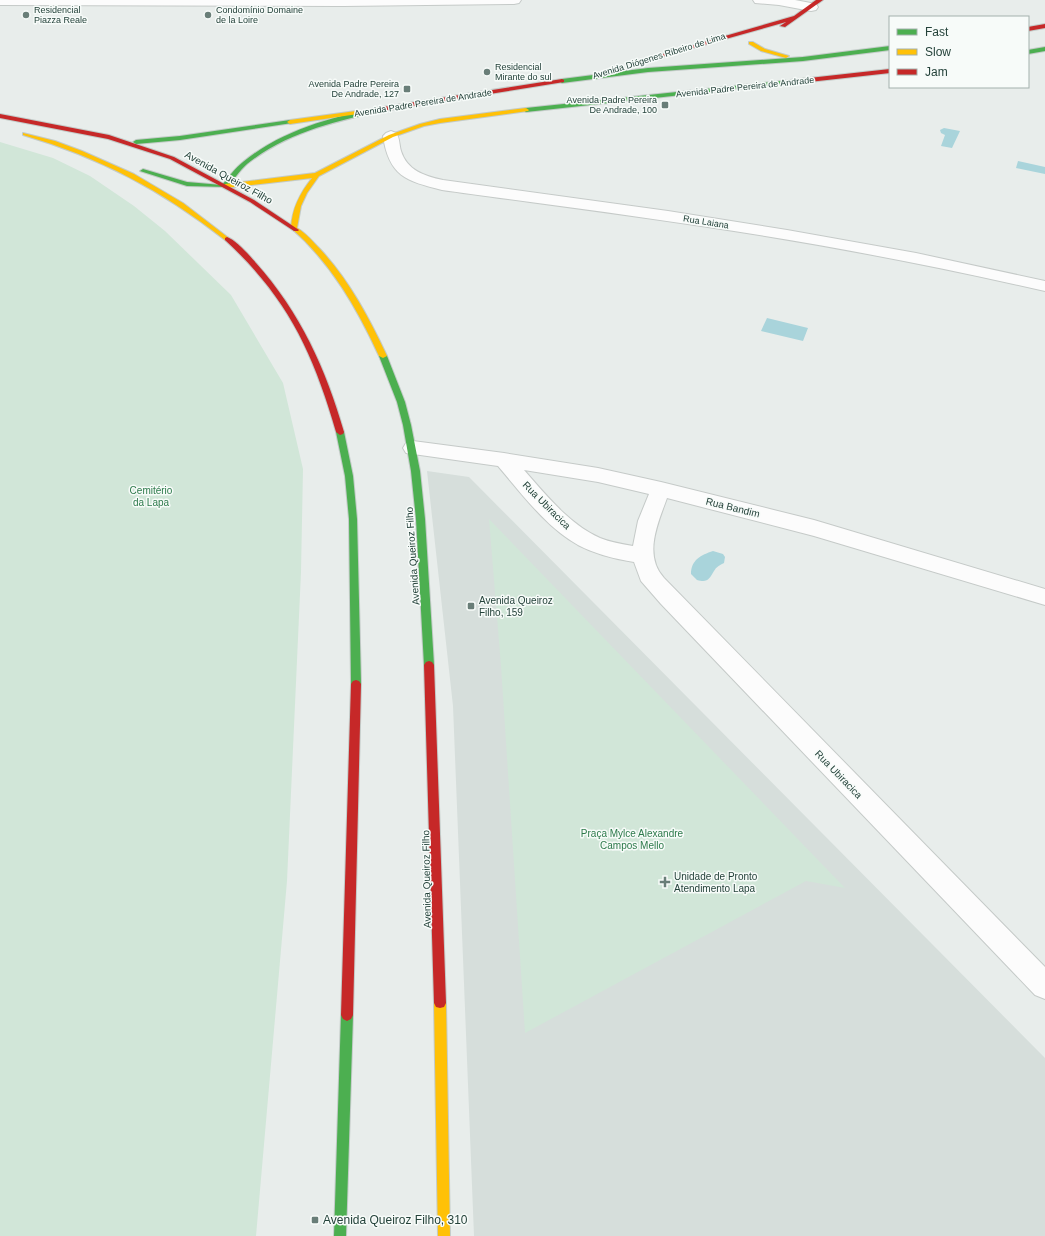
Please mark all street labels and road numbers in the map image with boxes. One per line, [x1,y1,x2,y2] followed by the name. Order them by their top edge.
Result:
[591,31,727,81] street label: Avenida Diógenes Ribeiro de Lima
[675,75,815,99] street label: Avenida Padre Pereira de Andrade
[354,87,492,119] street label: Avenida Padre Pereira de Andrade
[183,149,275,206] street label: Avenida Queiroz Filho
[682,213,730,231] street label: Rua Laiana
[521,479,573,532] street label: Rua Ubiracica
[705,495,761,519] street label: Rua Bandim
[404,506,421,605] street label: Avenida Queiroz Filho
[813,748,865,801] street label: Rua Ubiracica
[420,829,433,928] street label: Avenida Queiroz Filho

